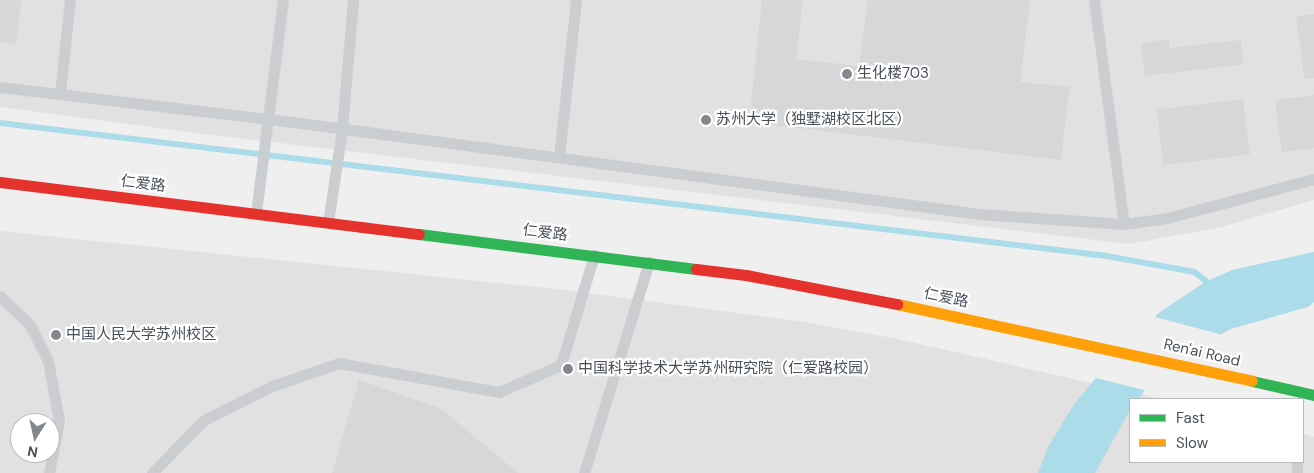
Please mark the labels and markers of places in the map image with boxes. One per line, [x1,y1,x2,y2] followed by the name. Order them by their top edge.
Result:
[857,65,929,83] place label: 生化楼703
[841,68,853,80] marker: 生化楼703
[716,111,911,129] place label: 苏州大学（独墅湖校区北区）
[700,114,712,126] marker: 苏州大学（独墅湖校区北区）
[66,326,216,344] place label: 中国人民大学苏州校区
[50,329,62,341] marker: 中国人民大学苏州校区
[578,360,878,378] place label: 中国科学技术大学苏州研究院（仁爱路校园）
[562,363,574,375] marker: 中国科学技术大学苏州研究院（仁爱路校园）

